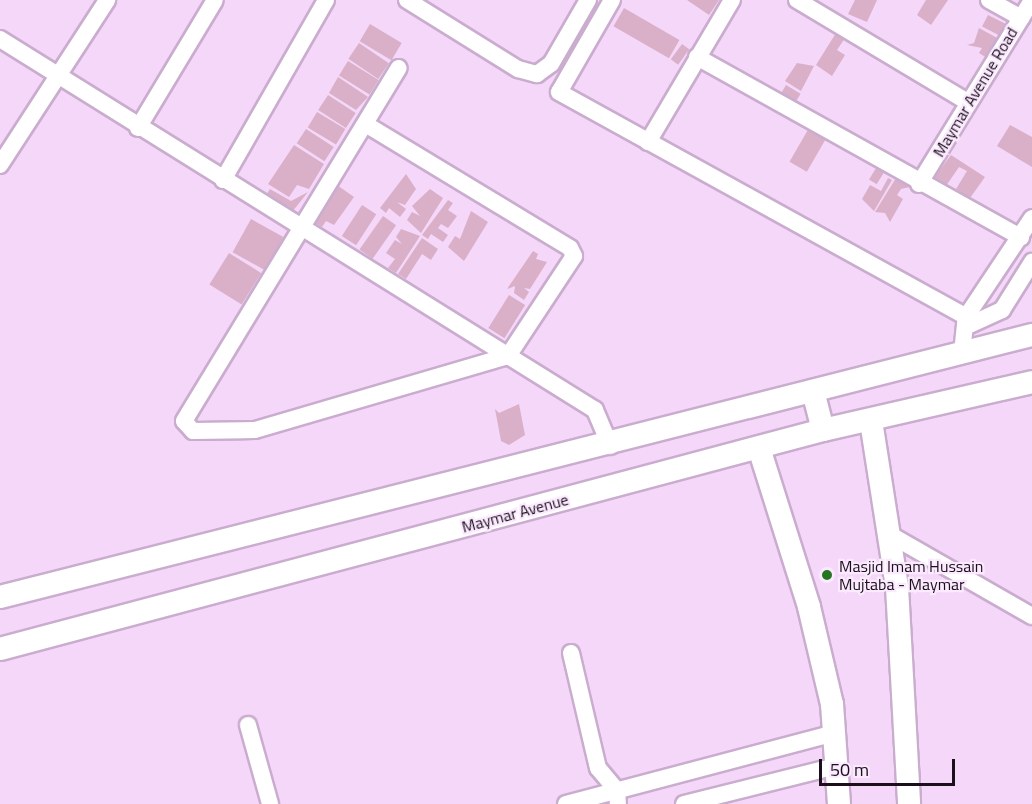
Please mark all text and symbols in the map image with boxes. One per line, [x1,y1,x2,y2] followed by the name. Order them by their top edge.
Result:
[929,24,1021,160] street label: Maymar Avenue Road
[460,490,570,536] street label: Maymar Avenue
[839,556,983,594] place label: Masjid Imam Hussain Mujtaba - Maymar
[820,568,834,582] marker: Masjid Imam Hussain Mujtaba - Maymar
[822,747,958,785] scale bar
[830,756,869,783] text: 50 m

